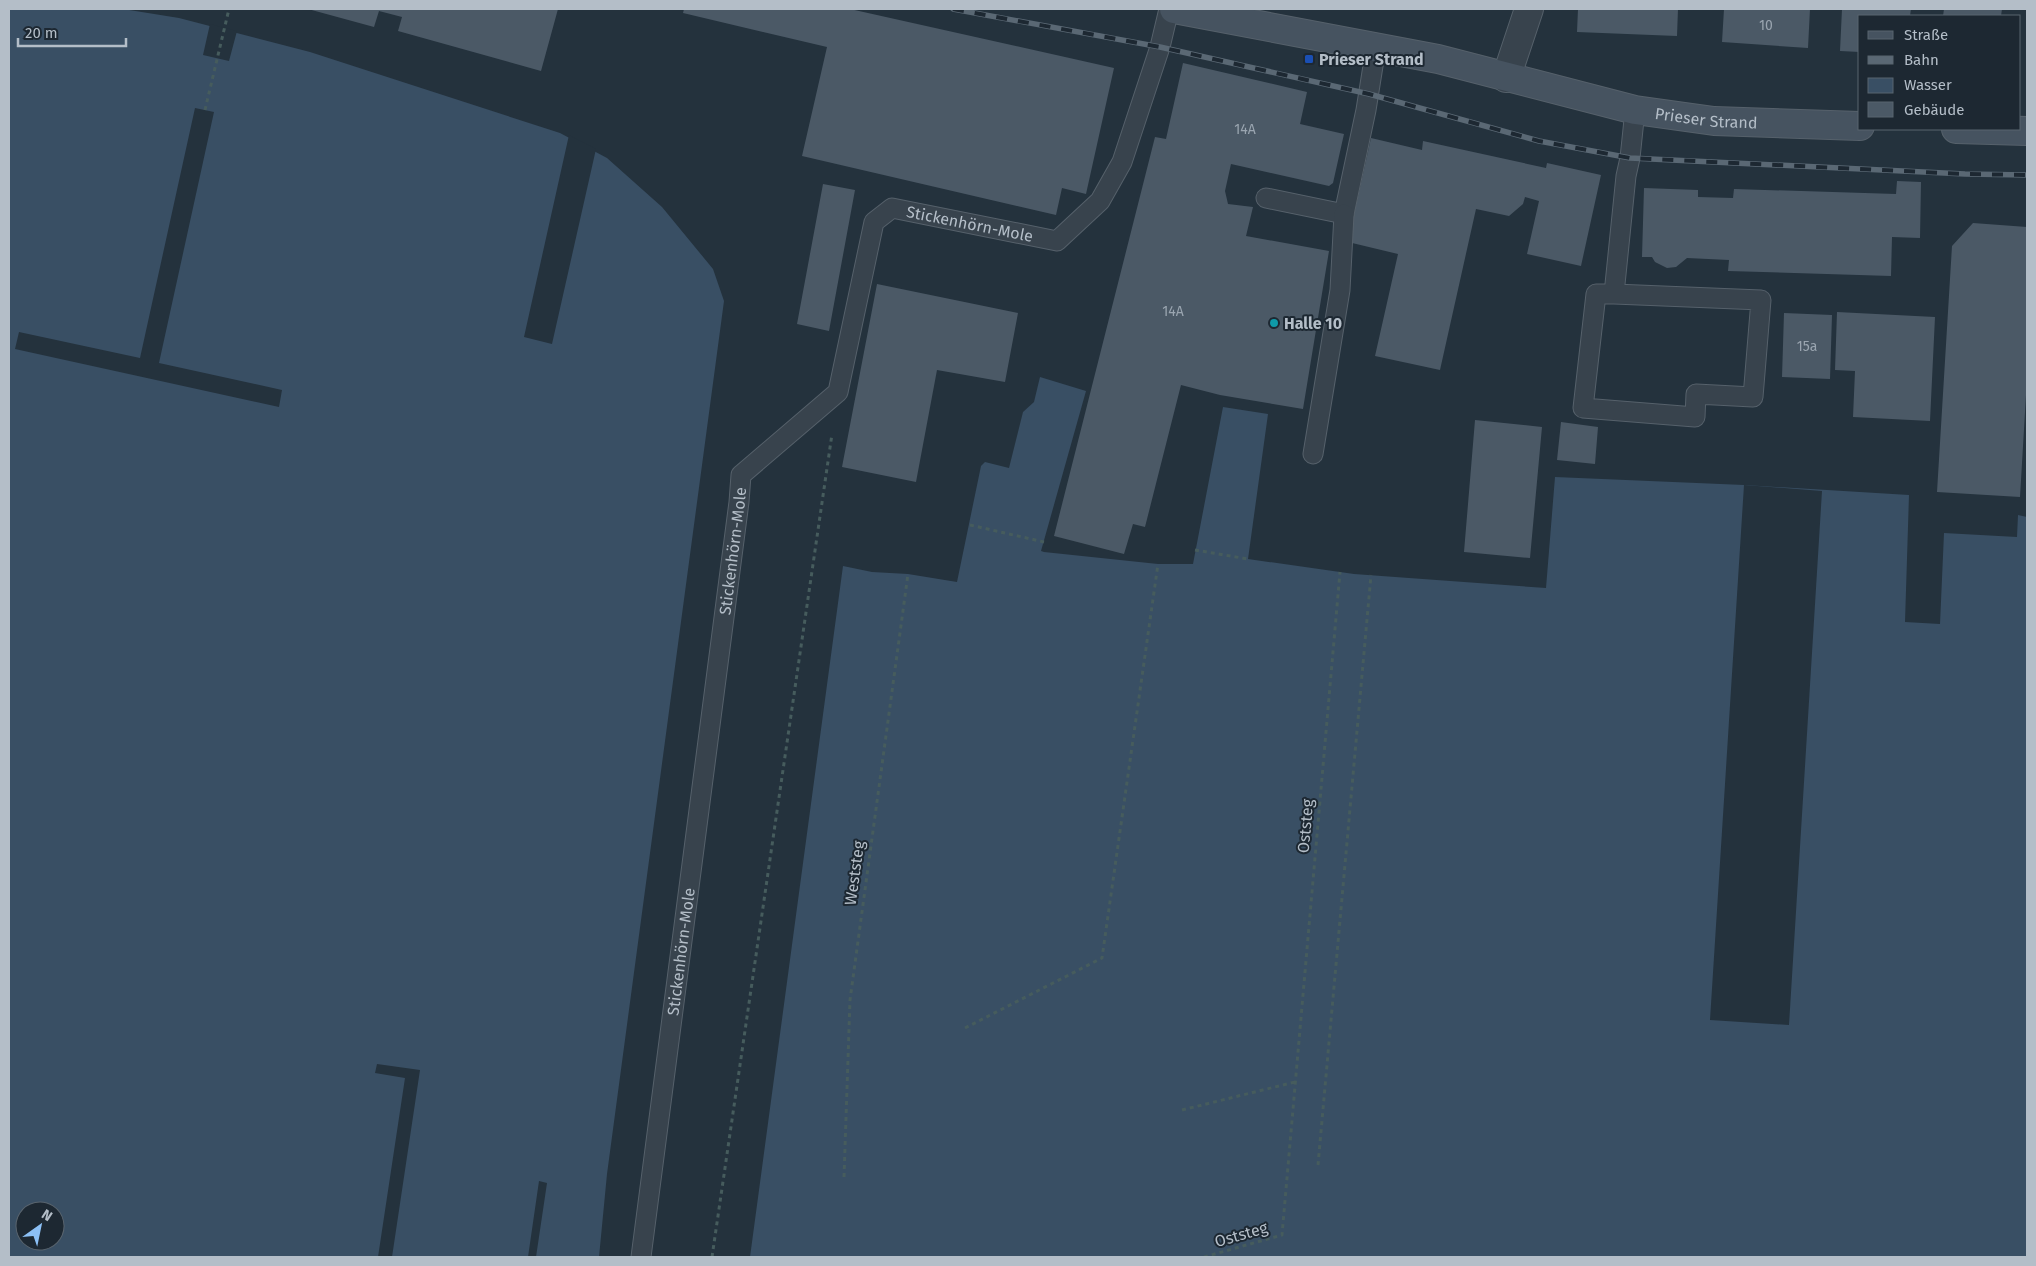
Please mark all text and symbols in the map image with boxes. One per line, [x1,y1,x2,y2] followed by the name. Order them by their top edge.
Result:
[18,15,125,47] scale bar
[1858,15,2021,130] legend
[1759,17,1773,34] house number: 10
[25,24,58,42] text: 20 m
[1904,26,1948,44] text: Straße
[1319,50,1424,69] place label: Prieser Strand
[1904,51,1939,69] text: Bahn
[1303,53,1315,65] marker: Prieser Strand
[1904,76,1952,94] text: Wasser
[1904,101,1964,119] text: Gebäude
[1654,104,1758,132] street label: Prieser Strand
[1234,121,1256,138] house number: 14A
[905,202,1035,246] street label: Stickenhörn-Mole
[1162,303,1184,320] house number: 14A
[1284,314,1342,333] place label: Halle 10
[1268,317,1280,329] marker: Halle 10
[1797,338,1817,355] house number: 15a
[715,486,750,616] street label: Stickenhörn-Mole
[1294,797,1317,854] street label: Oststeg
[841,839,869,907] street label: Weststeg
[663,887,699,1017] street label: Stickenhörn-Mole
[15,1201,65,1251] north arrow
[38,1206,55,1225] text: N
[1212,1218,1271,1251] street label: Oststeg

